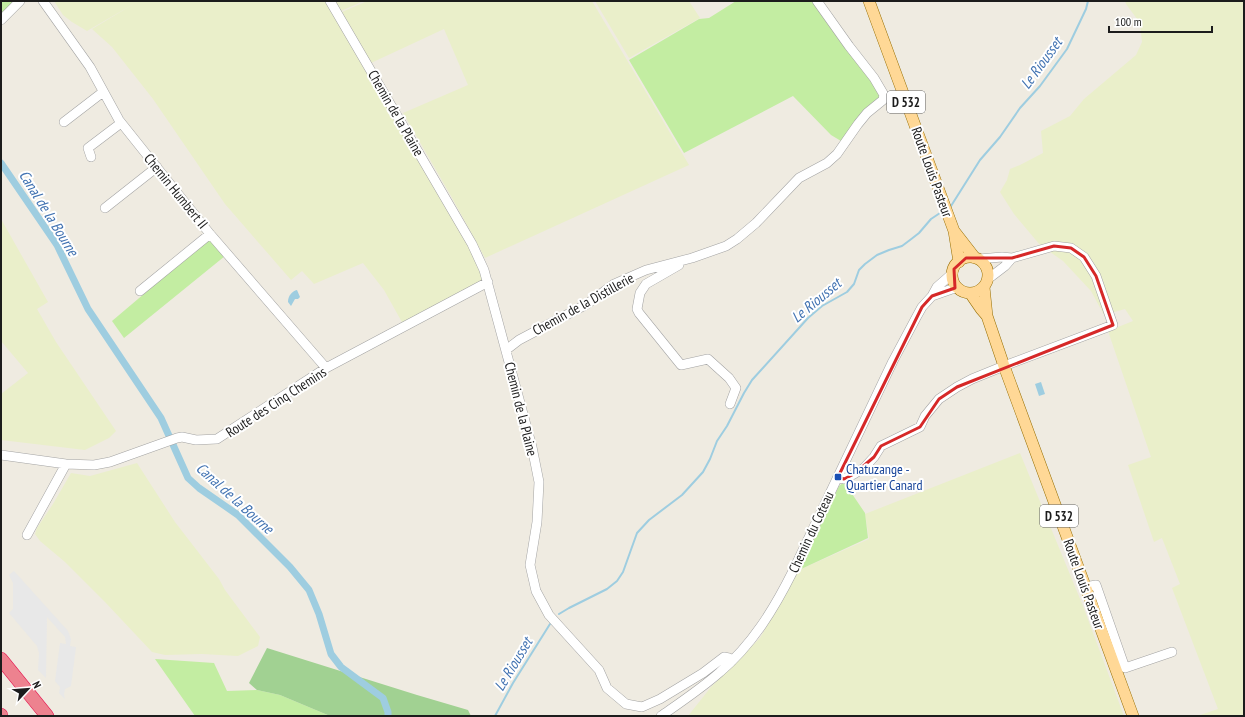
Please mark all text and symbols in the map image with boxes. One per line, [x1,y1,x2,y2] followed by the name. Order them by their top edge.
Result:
[1109,8,1212,34] scale bar
[1115,14,1142,29] text: 100 m
[1016,32,1067,92] water label: Le Riousset
[364,67,428,159] street label: Chemin de la Plaine
[887,91,925,113] road number: D 532
[907,124,957,220] street label: Route Louis Pasteur
[140,150,212,232] street label: Chemin Humbert II
[15,167,83,260] water label: Canal de la Bourne
[529,269,637,339] street label: Chemin de la Distillerie
[787,273,846,326] water label: Le Riousset
[501,360,541,458] street label: Chemin de la Plaine
[222,363,330,441] street label: Route des Cinq Chemins
[192,458,278,538] water label: Canal de la Bourne
[846,460,922,494] place label: Chatuzange - Quartier Canard
[833,472,843,482] marker: Chatuzange - Quartier Canard
[784,488,838,576] street label: Chemin du Coteau
[1040,505,1078,527] road number: D 532
[1059,536,1109,632] street label: Route Louis Pasteur
[490,632,537,694] water label: Le Riousset
[8,669,48,709] north arrow
[29,679,45,690] text: N

